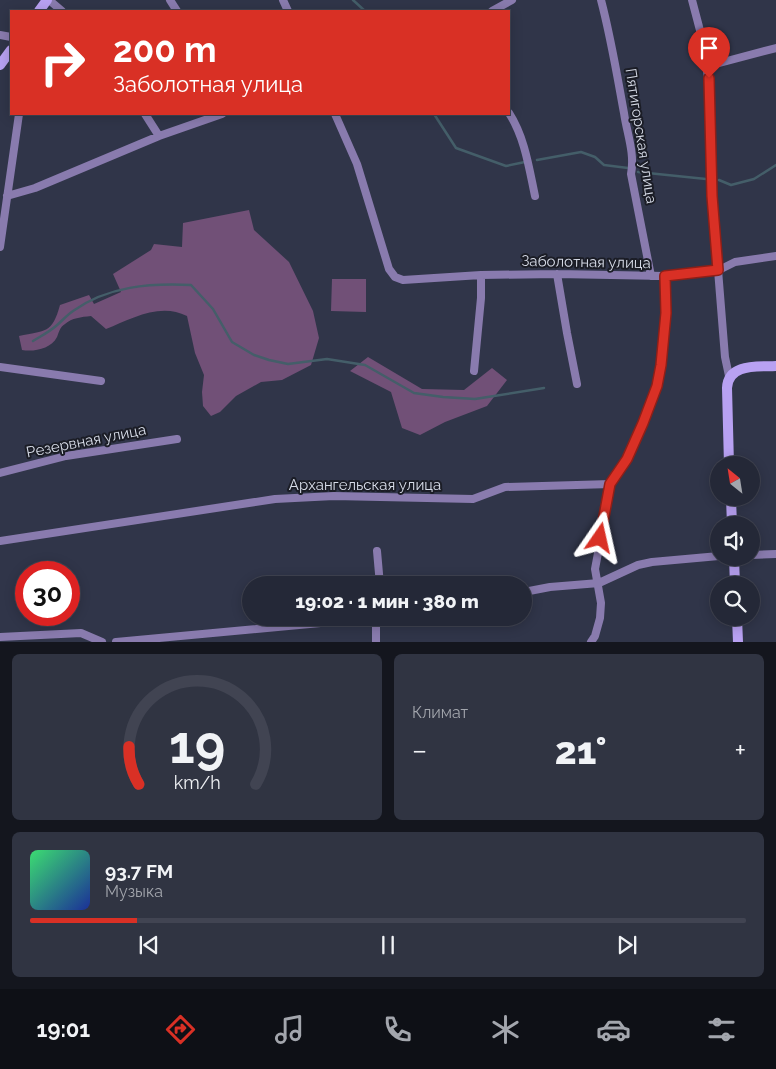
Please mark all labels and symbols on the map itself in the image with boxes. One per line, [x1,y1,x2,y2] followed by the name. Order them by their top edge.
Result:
[688,27,730,78] pin
[621,67,661,205] street label: Пятигорская улица
[521,252,651,272] street label: Заболотная улица
[25,421,147,461] street label: Резервная улица
[710,456,760,506] north arrow
[289,476,441,494] street label: Архангельская улица
[573,511,625,563] position arrow
[15,561,80,626] speed limit sign: 30

